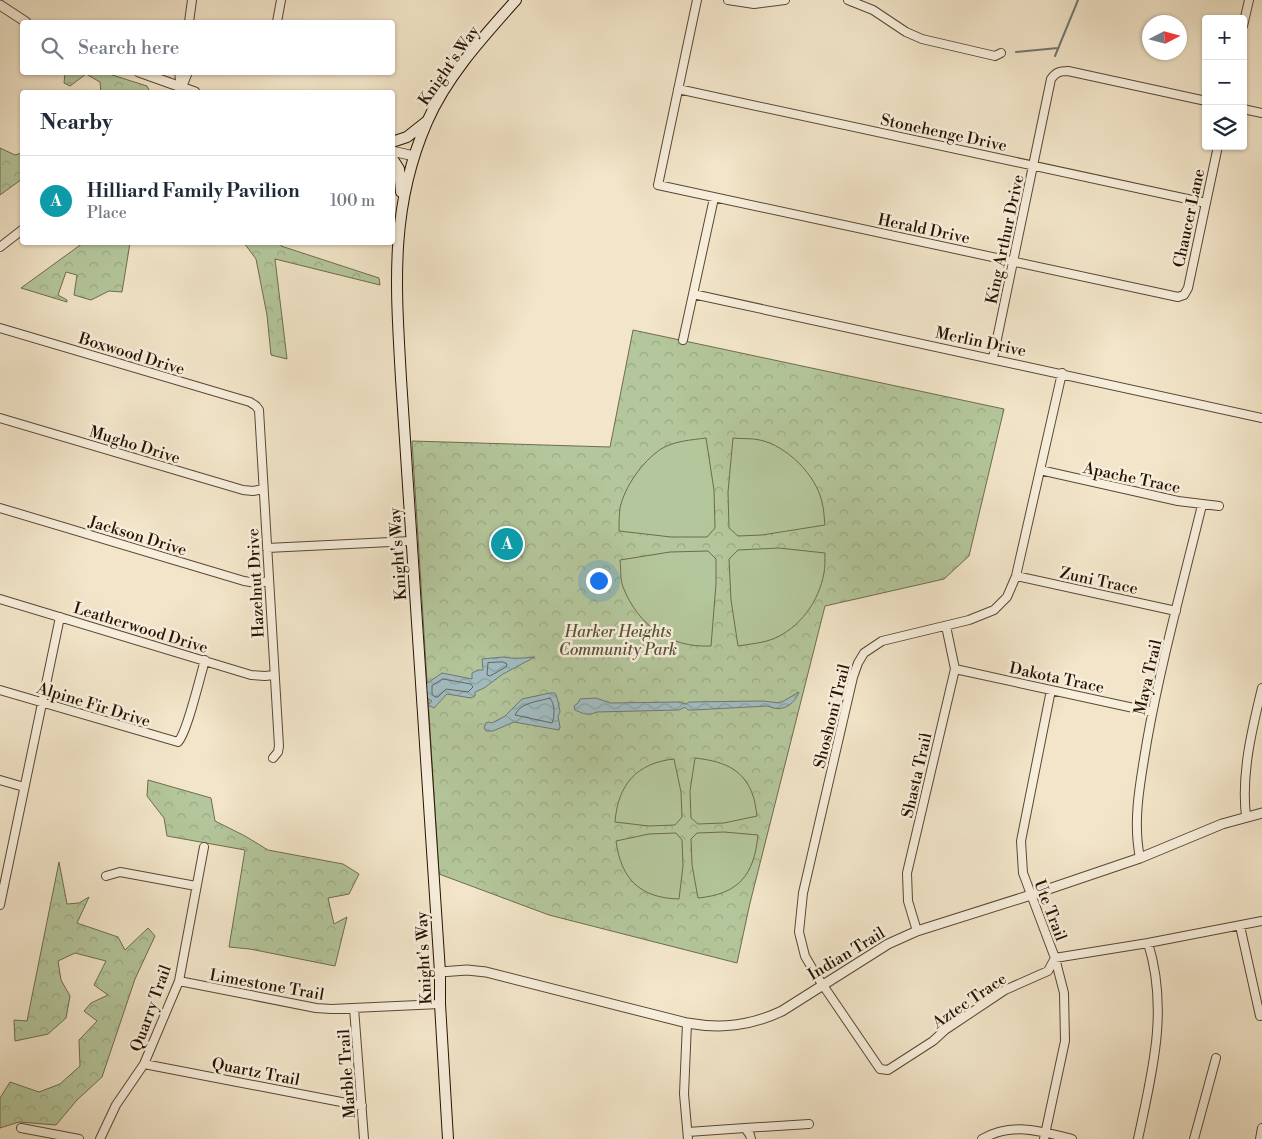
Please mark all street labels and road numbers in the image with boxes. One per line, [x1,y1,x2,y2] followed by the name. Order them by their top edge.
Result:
[414,22,484,109] street label: Knight's Way
[879,110,1009,156] street label: Stonehenge Drive
[1169,167,1209,269] street label: Chaucer Lane
[981,173,1028,306] street label: King Arthur Drive
[876,209,972,249] street label: Herald Drive
[933,323,1028,361] street label: Merlin Drive
[75,328,187,380] street label: Boxwood Drive
[87,422,183,468] street label: Mugho Drive
[1080,458,1182,498] street label: Apache Trace
[385,507,411,601] street label: Knight's Way
[85,511,189,560] street label: Jackson Drive
[243,528,269,638] street label: Hazelnut Drive
[1058,563,1140,599] street label: Zuni Trace
[71,598,210,658] street label: Leatherwood Drive
[1130,637,1166,717] street label: Maya Trail
[1007,658,1106,698] street label: Dakota Trace
[809,662,855,771] street label: Shoshoni Trail
[34,678,153,732] street label: Alpine Fir Drive
[897,730,937,820] street label: Shasta Trail
[1029,877,1071,944] street label: Ute Trail
[412,911,436,1005] street label: Knight's Way
[804,923,889,985] street label: Indian Trail
[126,962,176,1055] street label: Quarry Trail
[208,965,326,1005] street label: Limestone Trail
[928,969,1011,1034] street label: Aztec Trace
[334,1028,360,1119] street label: Marble Trail
[210,1054,302,1090] street label: Quartz Trail

